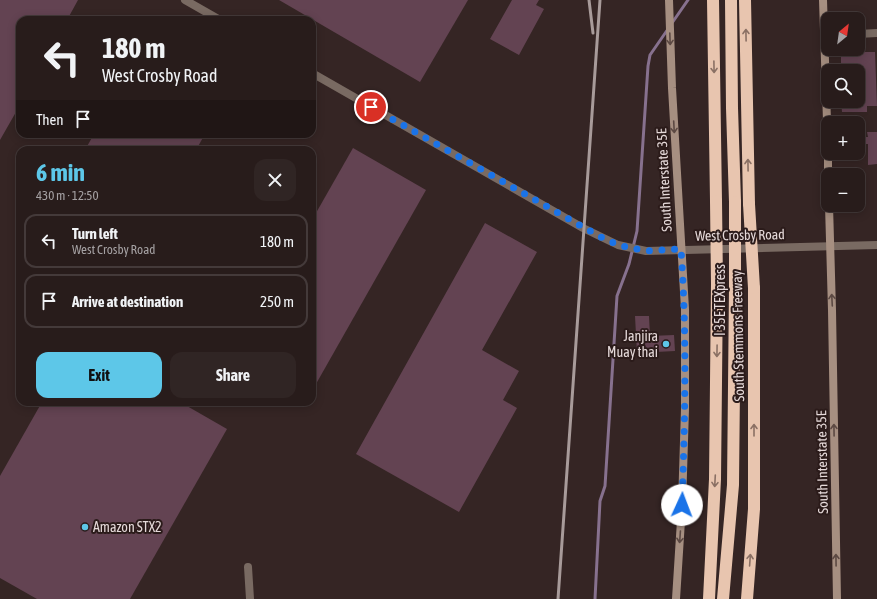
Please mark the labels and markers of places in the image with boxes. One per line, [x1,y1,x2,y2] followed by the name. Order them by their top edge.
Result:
[354,90,388,124] pin
[607,328,658,360] place label: Janjira Muay thai
[661,339,671,349] marker: Janjira Muay thai
[93,519,162,535] place label: Amazon STX2
[80,522,90,532] marker: Amazon STX2

